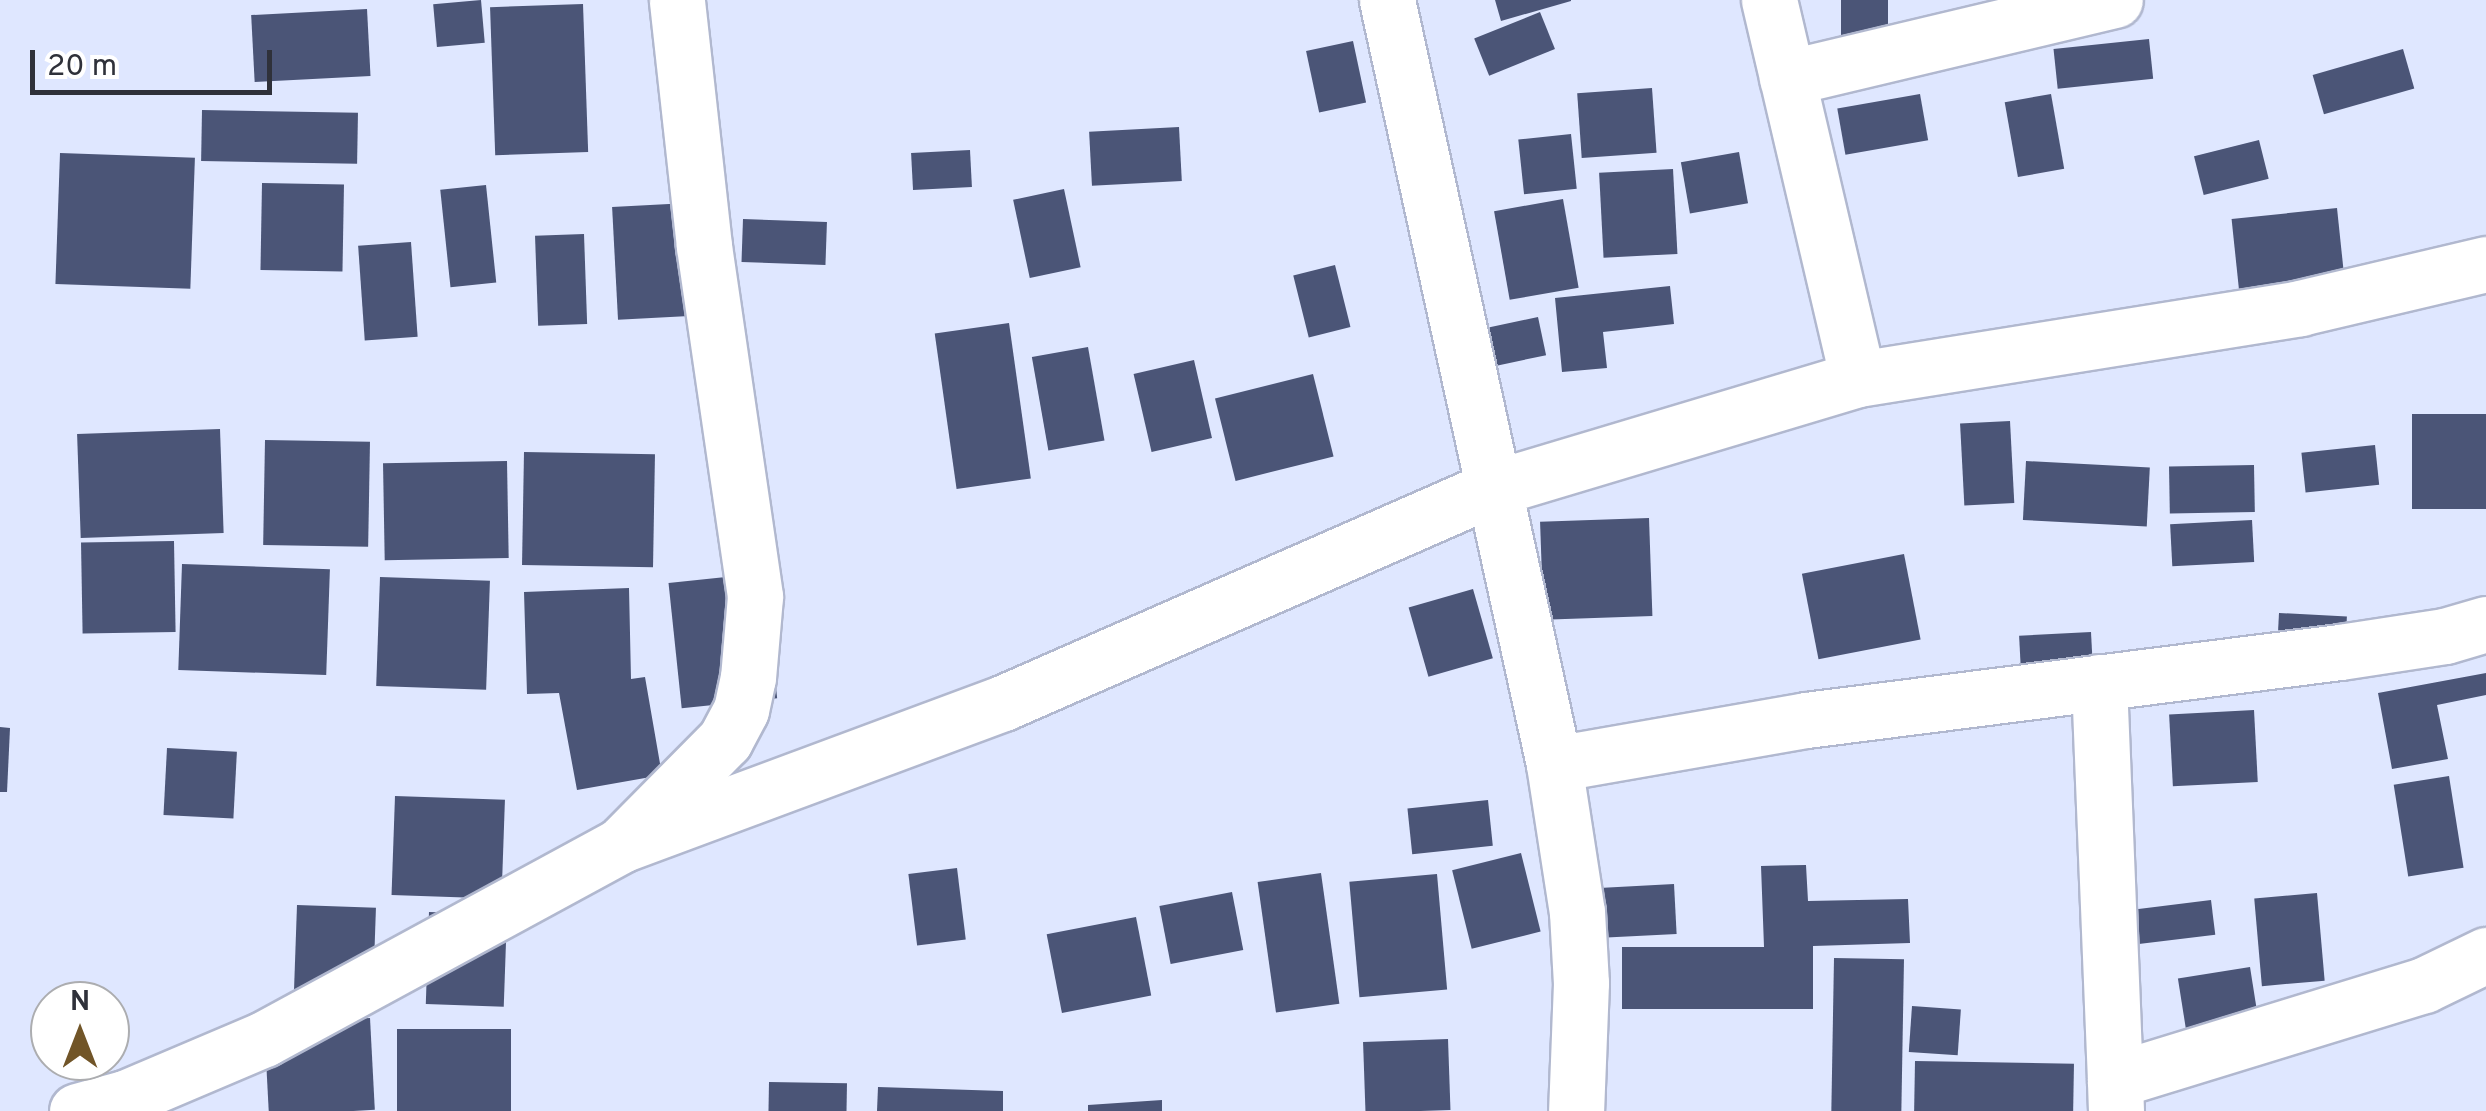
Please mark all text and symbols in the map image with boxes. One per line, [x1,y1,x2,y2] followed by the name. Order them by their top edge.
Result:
[35,30,278,92] scale bar
[47,49,117,86] text: 20 m
[30,981,130,1081] north arrow
[70,985,90,1021] text: N

